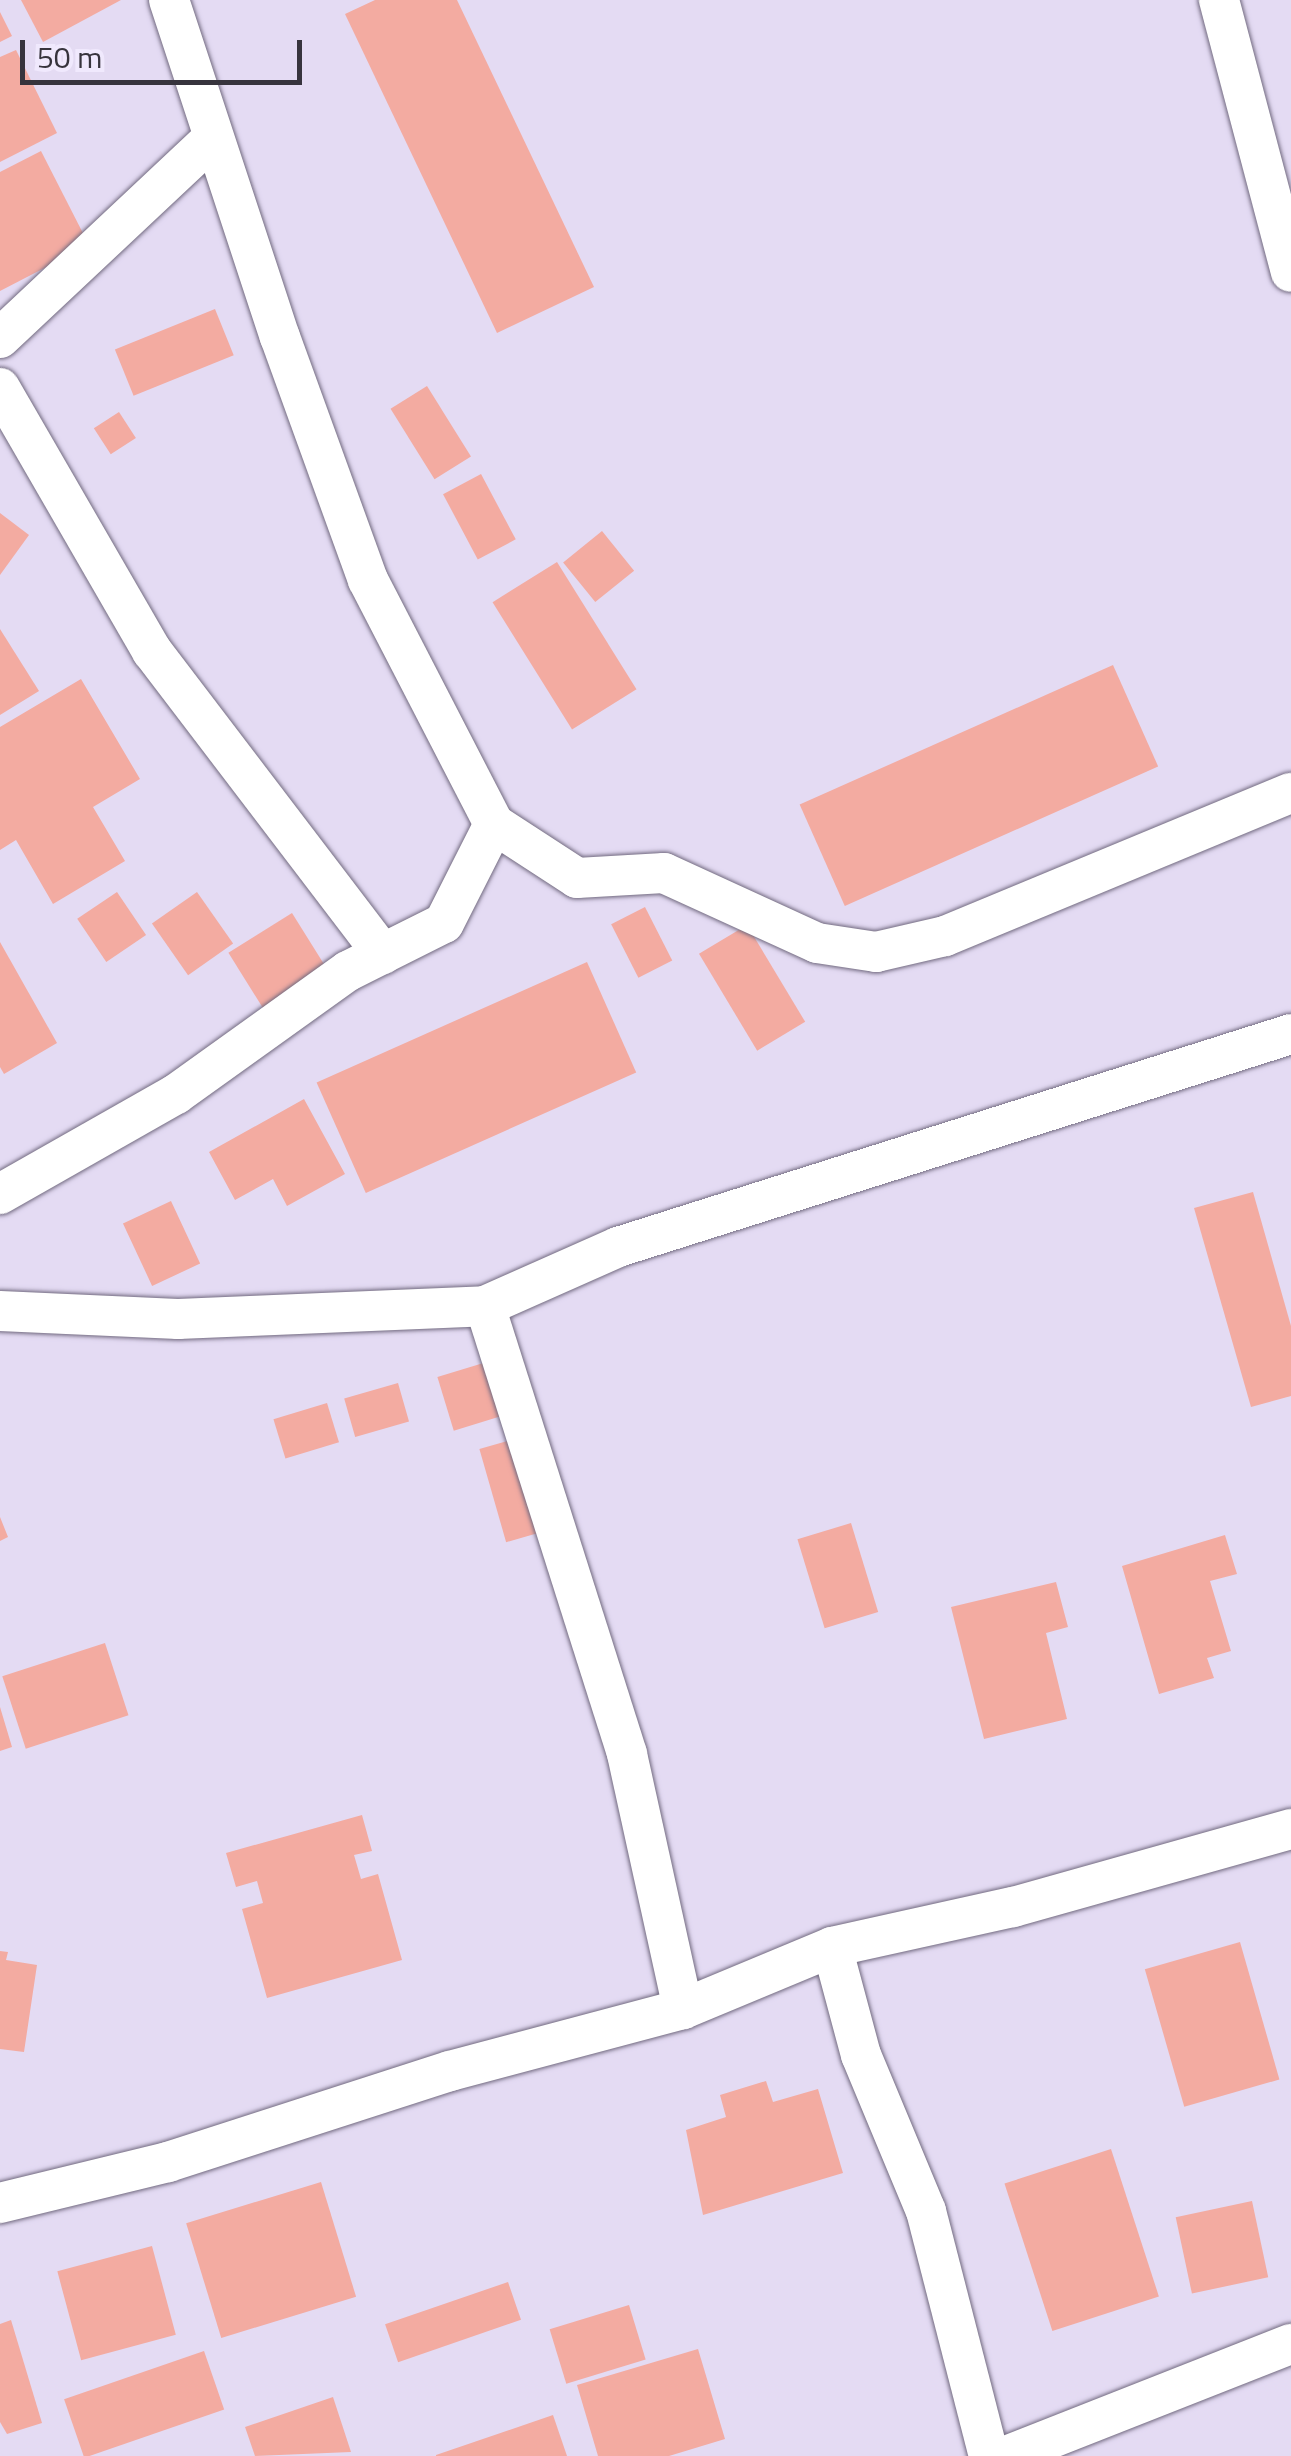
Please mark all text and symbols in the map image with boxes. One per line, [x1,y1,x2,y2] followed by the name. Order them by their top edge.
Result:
[25,20,308,82] scale bar
[37,34,102,80] text: 50 m

